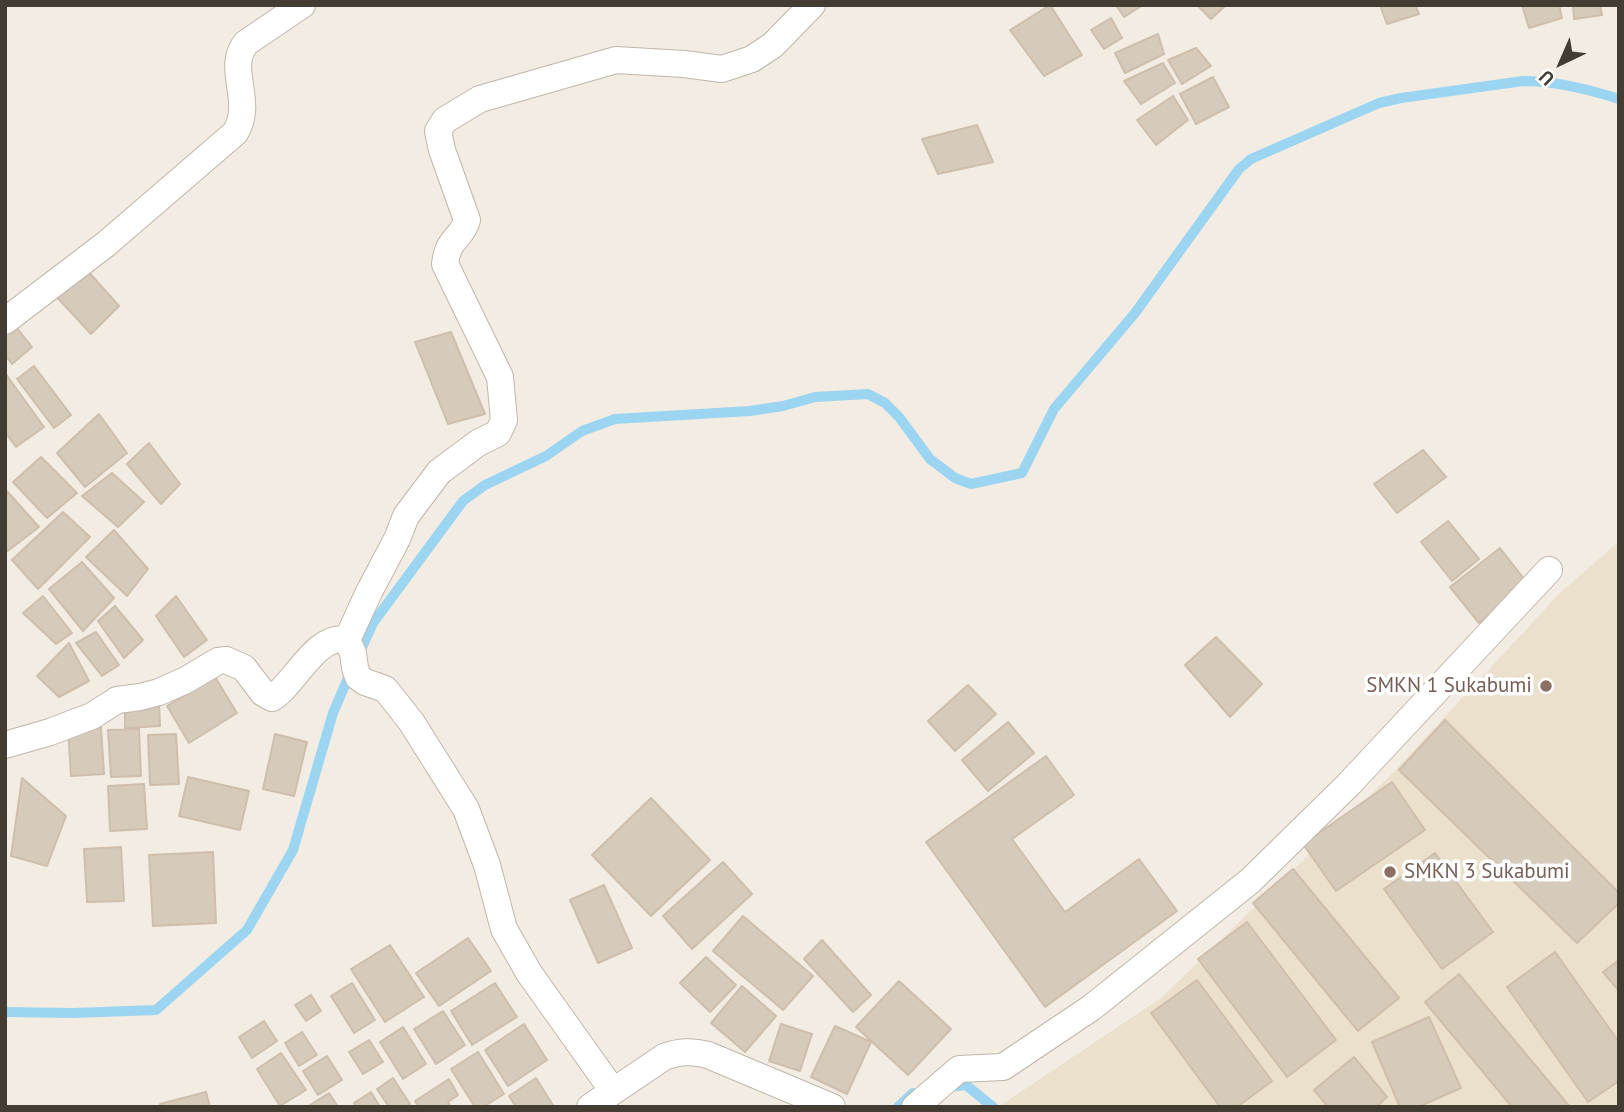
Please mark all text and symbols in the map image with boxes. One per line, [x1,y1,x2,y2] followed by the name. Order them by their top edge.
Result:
[1526,28,1596,98] north arrow
[1534,65,1559,91] text: U
[1366,673,1532,699] place label: SMKN 1 Sukabumi
[1538,678,1554,694] marker: SMKN 1 Sukabumi
[1404,859,1570,885] place label: SMKN 3 Sukabumi
[1382,864,1398,880] marker: SMKN 3 Sukabumi

